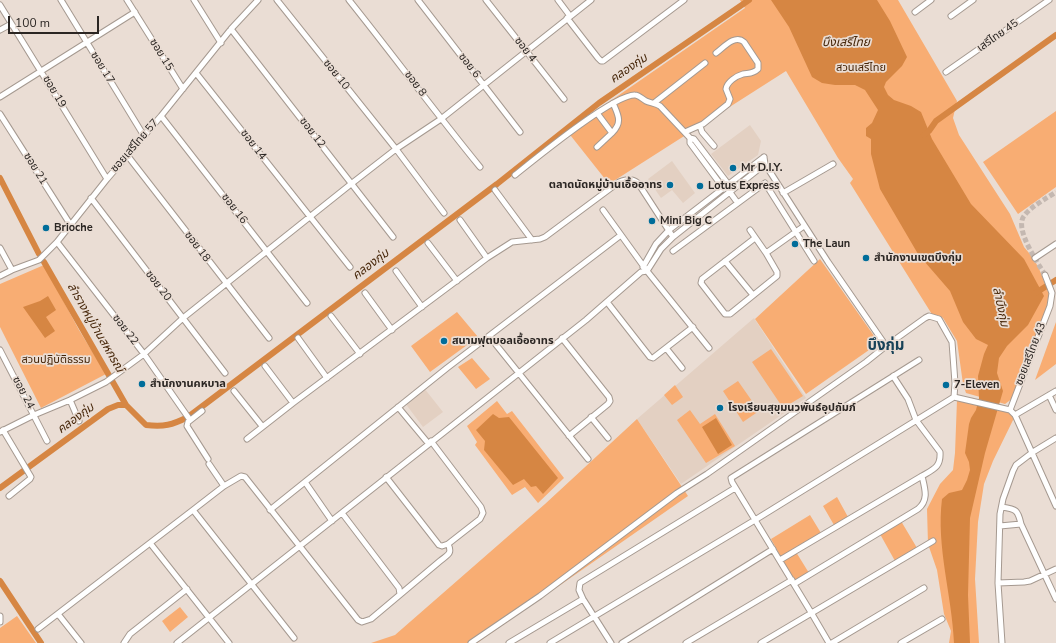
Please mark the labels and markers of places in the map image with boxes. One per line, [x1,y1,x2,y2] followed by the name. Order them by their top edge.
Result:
[741,161,782,175] place label: Mr D.I.Y.
[728,163,738,173] marker: Mr D.I.Y.
[549,178,662,192] place label: ตลาดนัดหมู่บ้านเอื้ออาทร
[708,179,779,193] place label: Lotus Express
[665,180,675,190] marker: ตลาดนัดหมู่บ้านเอื้ออาทร
[695,181,705,191] marker: Lotus Express
[660,214,712,228] place label: Mini Big C
[647,216,657,226] marker: Mini Big C
[54,221,93,235] place label: Brioche
[41,223,51,233] marker: Brioche
[803,237,850,251] place label: The Laun
[790,239,800,249] marker: The Laun
[874,251,962,265] place label: สำนักงานเขตบึงกุ่ม
[861,253,871,263] marker: สำนักงานเขตบึงกุ่ม
[452,334,554,348] place label: สนามฟุตบอลเอื้ออาทร
[439,336,449,346] marker: สนามฟุตบอลเอื้ออาทร
[150,377,226,391] place label: สำนักงานคหบาล
[954,378,999,392] place label: 7-Eleven
[137,379,147,389] marker: สำนักงานคหบาล
[941,380,951,390] marker: 7-Eleven
[728,401,856,415] place label: โรงเรียนสุขุมนวพันธ์อุปถัมภ์
[715,403,725,413] marker: โรงเรียนสุขุมนวพันธ์อุปถัมภ์

